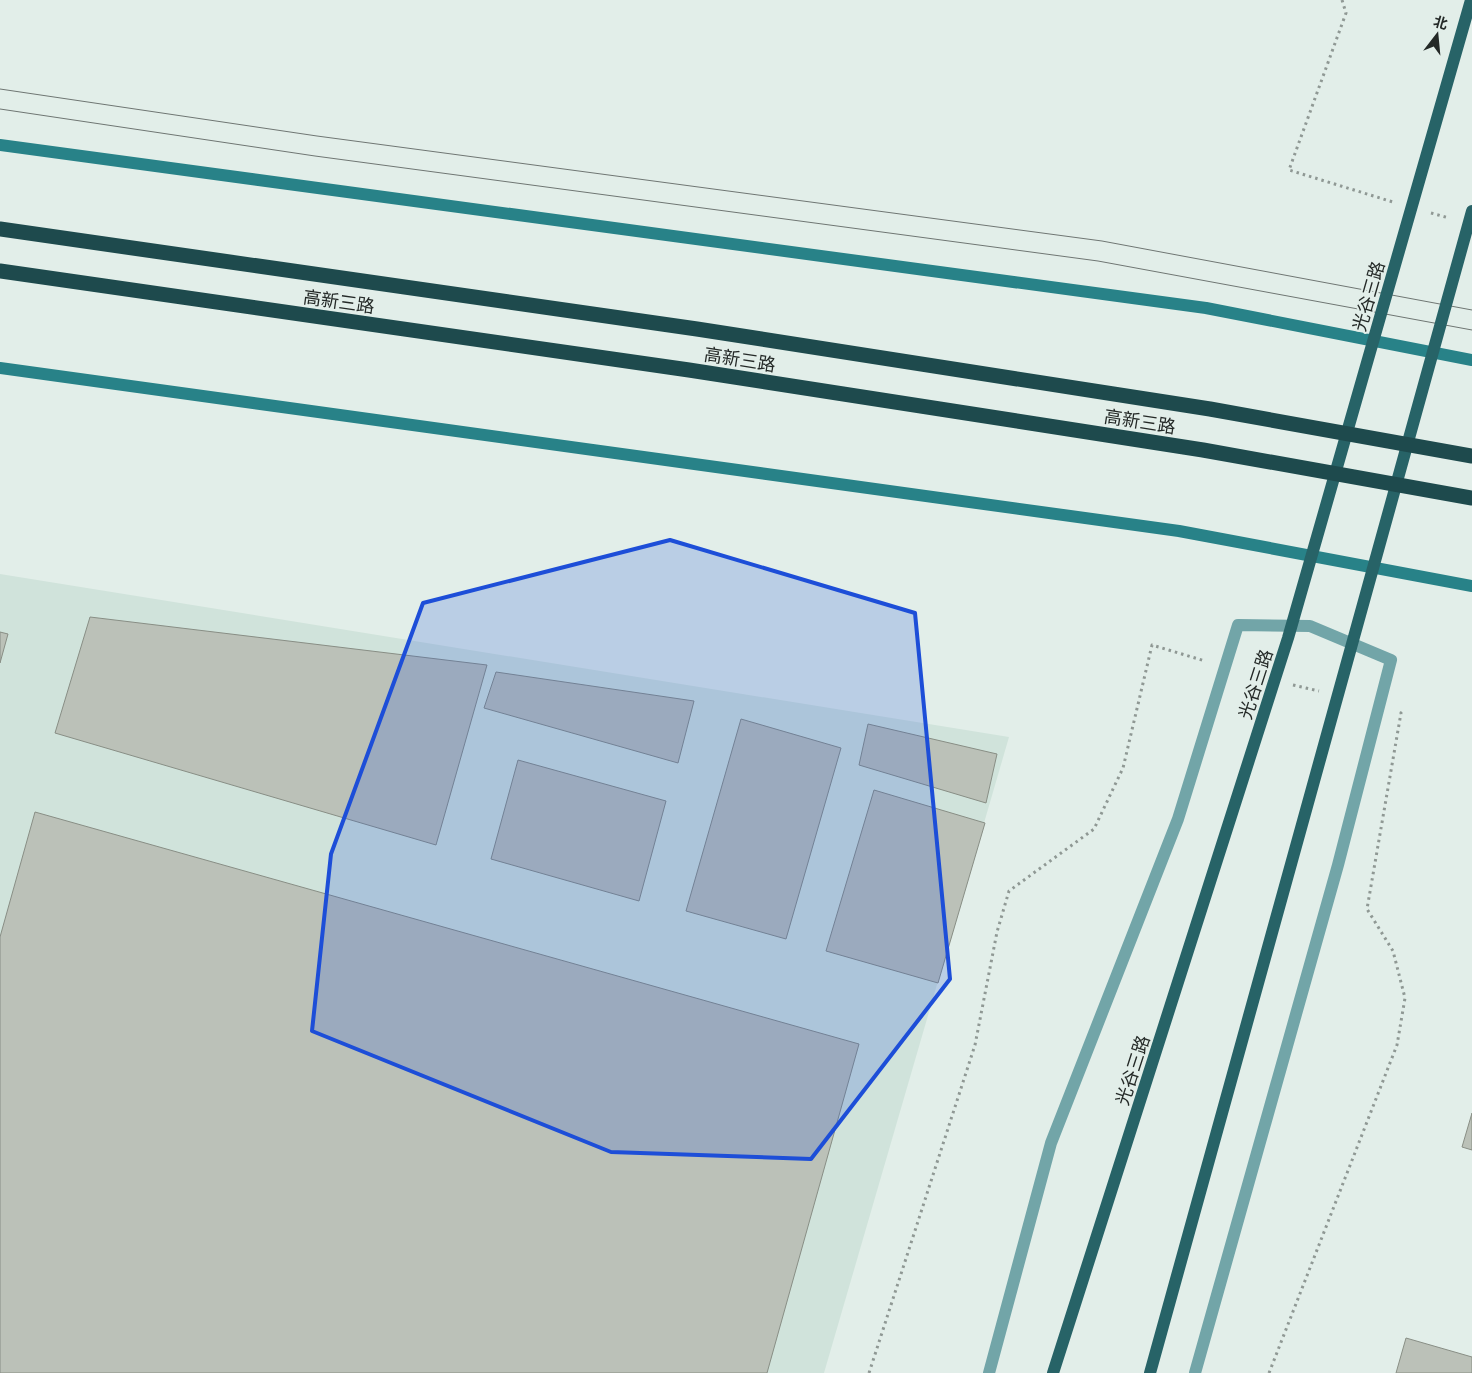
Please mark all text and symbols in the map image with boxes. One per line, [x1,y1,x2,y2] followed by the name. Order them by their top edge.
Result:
[1412,10,1462,60] north arrow
[1432,12,1450,32] text: 北
[1348,258,1388,334] street label: 光谷三路
[302,285,376,317] street label: 高新三路
[703,343,777,375] street label: 高新三路
[1103,405,1177,437] street label: 高新三路
[1233,646,1277,722] street label: 光谷三路
[1110,1032,1154,1108] street label: 光谷三路

